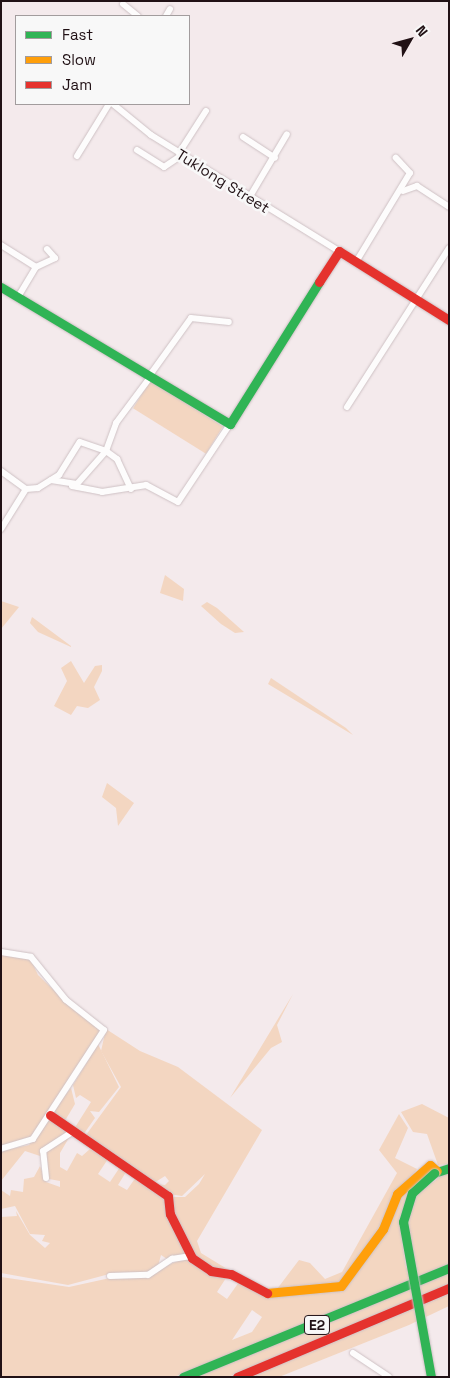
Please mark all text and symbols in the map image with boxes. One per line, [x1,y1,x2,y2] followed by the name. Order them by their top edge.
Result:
[15,15,190,105] legend
[385,15,435,65] north arrow
[412,22,432,40] text: N
[62,25,93,44] text: Fast
[62,50,96,69] text: Slow
[62,75,92,94] text: Jam
[173,145,273,217] street label: Tuklong Street
[303,1314,331,1336] road number: E2

